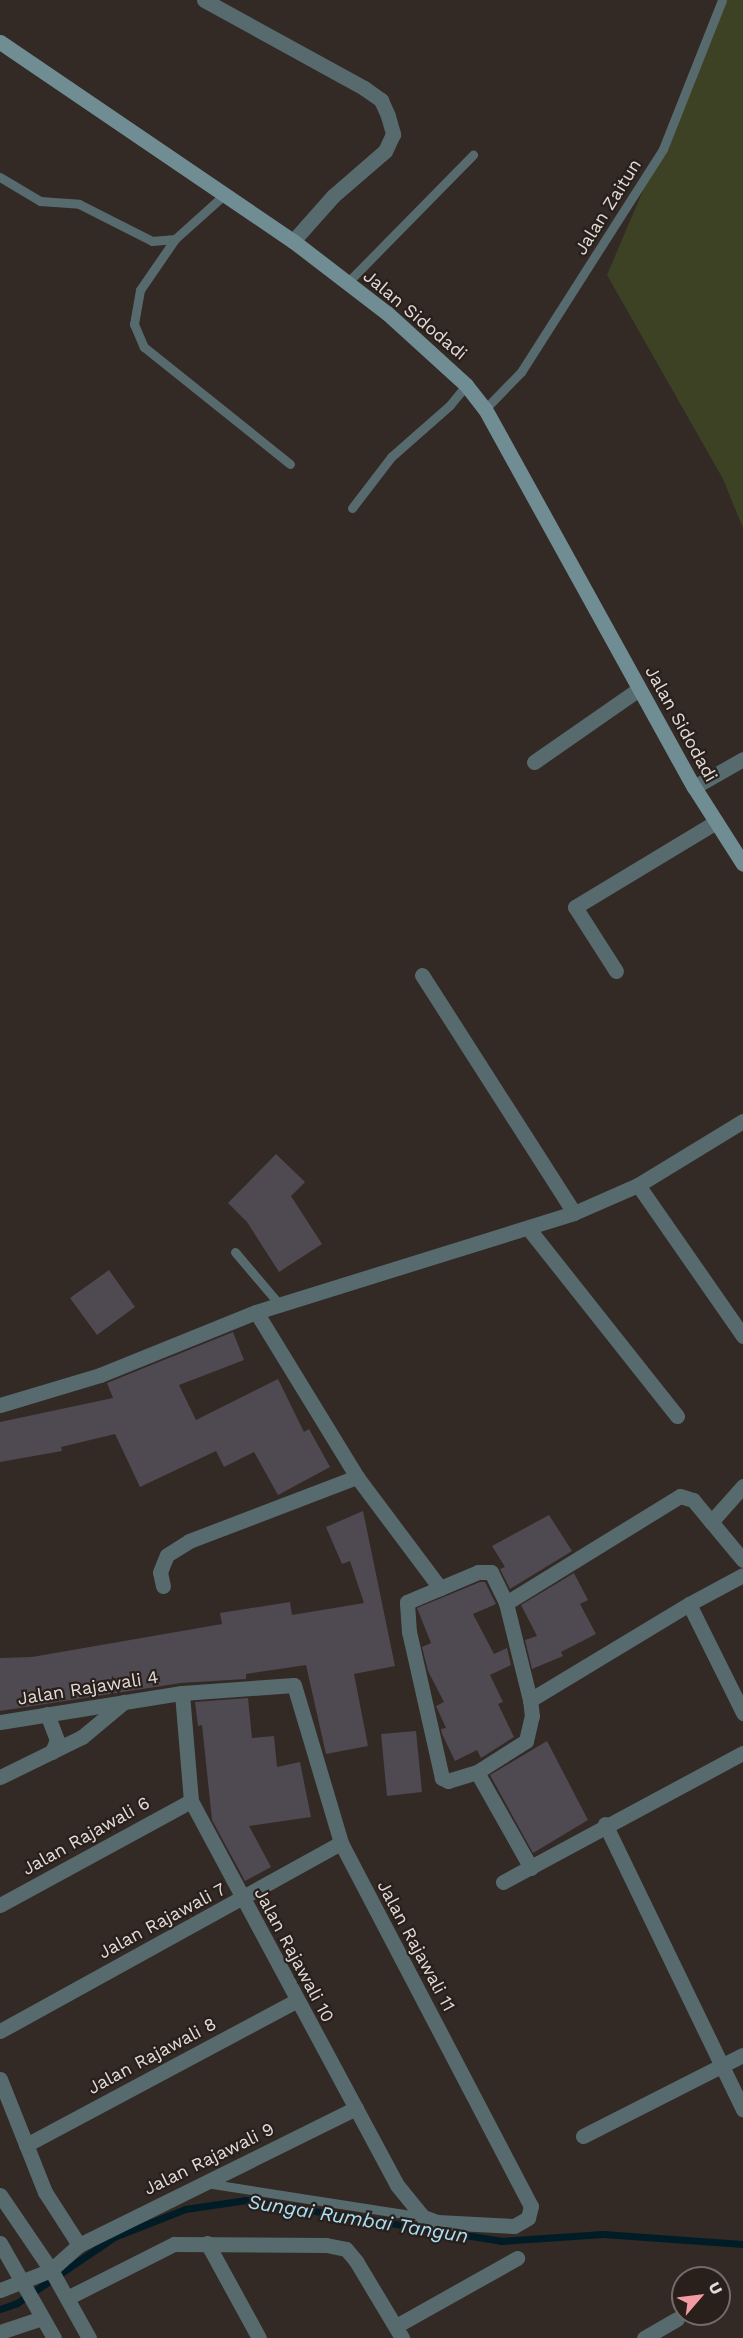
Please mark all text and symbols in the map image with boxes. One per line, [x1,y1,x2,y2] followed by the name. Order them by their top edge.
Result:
[570,155,646,259] street label: Jalan Zaitun
[359,265,471,365] street label: Jalan Sidodadi
[640,662,722,786] street label: Jalan Sidodadi
[16,1666,160,1710] street label: Jalan Rajawali 4
[18,1792,154,1880] street label: Jalan Rajawali 6
[372,1877,460,2015] street label: Jalan Rajawali 11
[94,1878,230,1964] street label: Jalan Rajawali 7
[249,1884,339,2026] street label: Jalan Rajawali 10
[84,2013,220,2099] street label: Jalan Rajawali 8
[140,2118,278,2200] street label: Jalan Rajawali 9
[246,2190,470,2248] water label: Sungai Rumbai Tangun
[671,2266,731,2326] north arrow
[705,2279,727,2298] text: U

